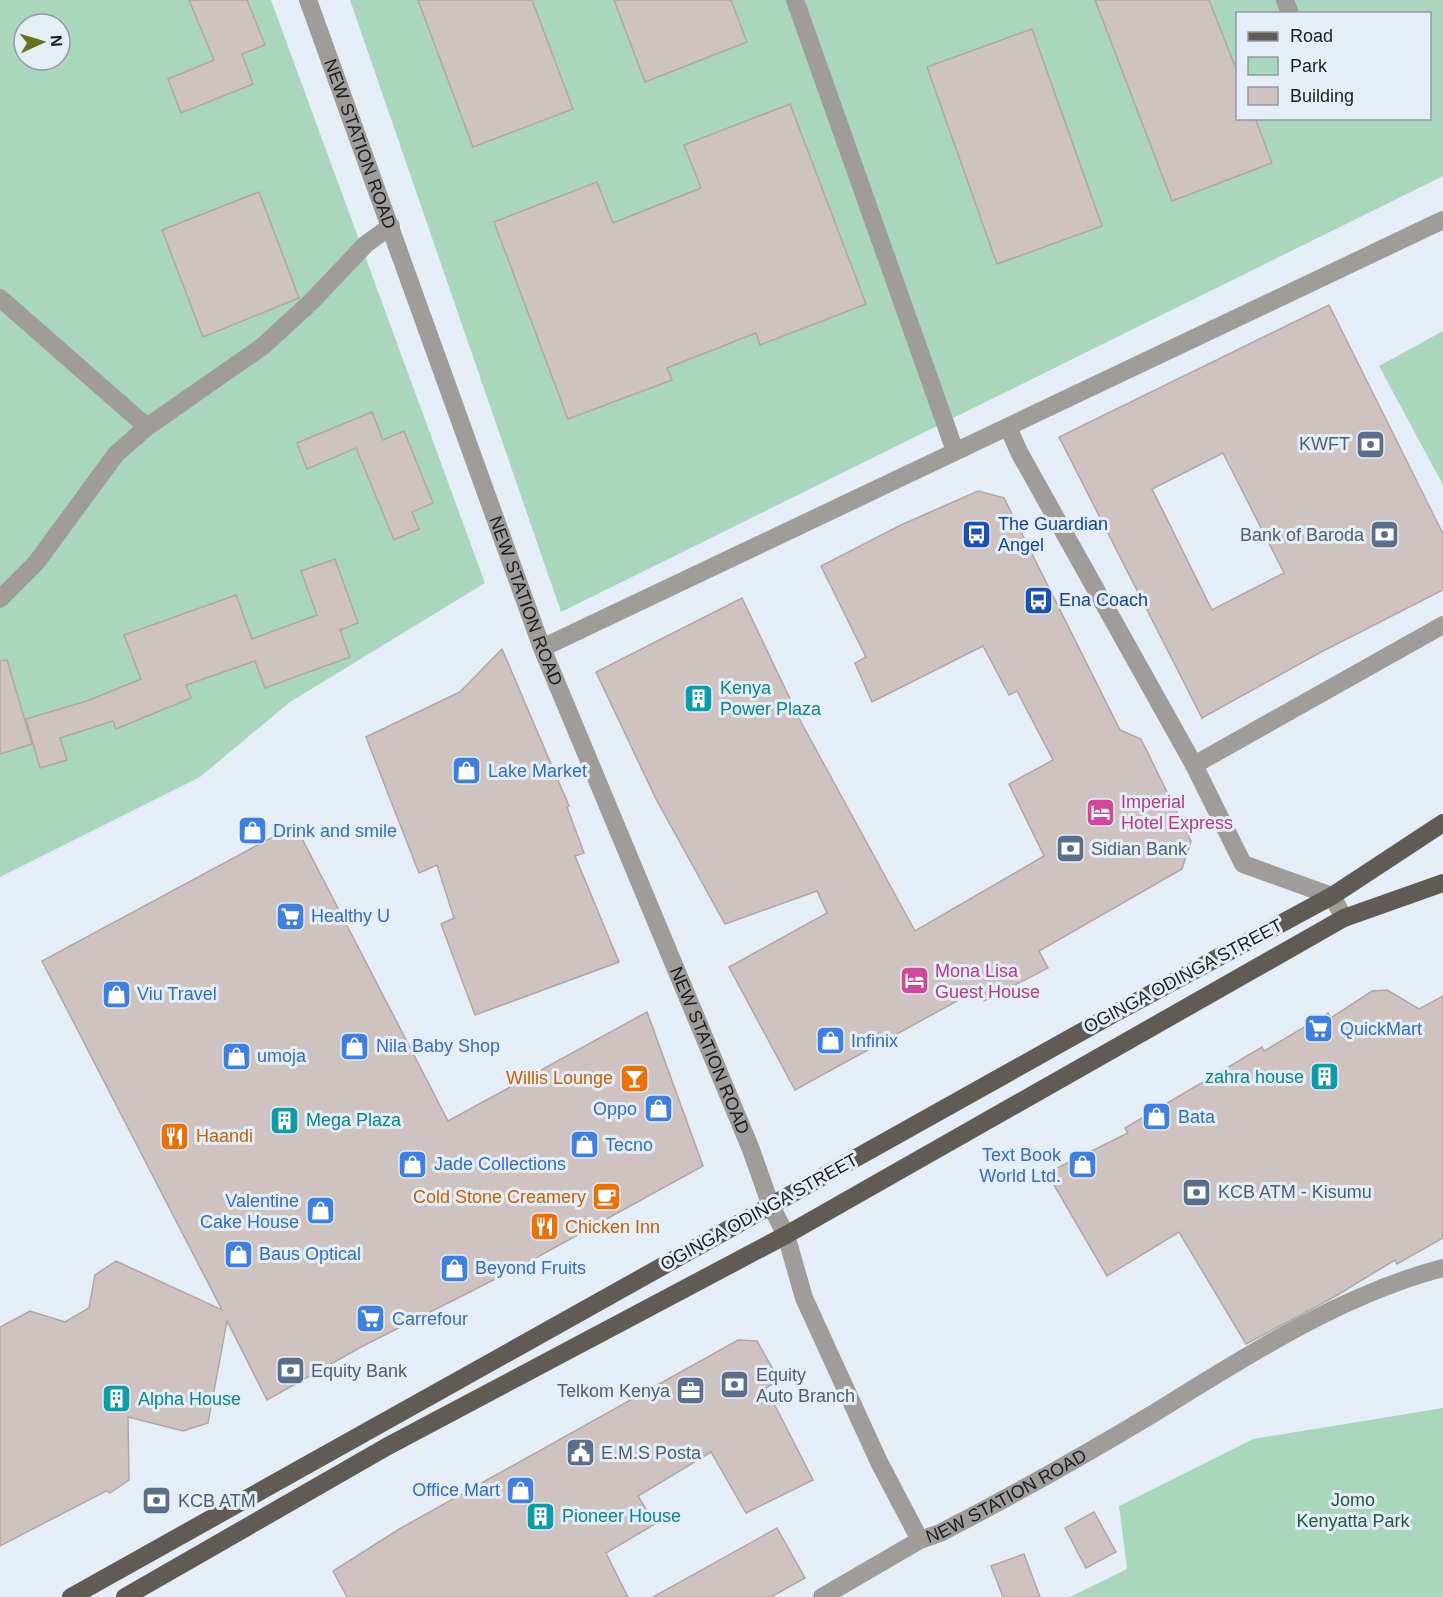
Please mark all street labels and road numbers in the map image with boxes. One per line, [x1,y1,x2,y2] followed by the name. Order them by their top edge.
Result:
[320,56,400,232] street label: NEW STATION ROAD
[485,513,567,689] street label: NEW STATION ROAD
[1080,915,1286,1037] street label: OGINGA ODINGA STREET
[666,964,754,1137] street label: NEW STATION ROAD
[657,1149,861,1275] street label: OGINGA ODINGA STREET
[923,1445,1090,1547] street label: NEW STATION ROAD

